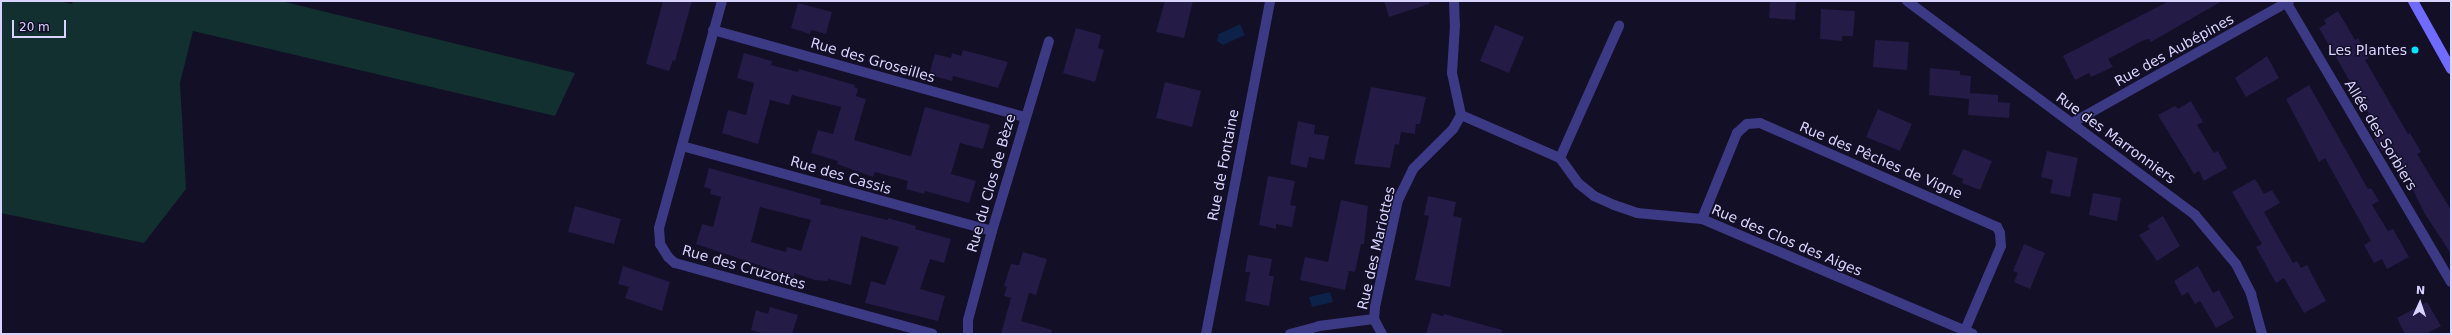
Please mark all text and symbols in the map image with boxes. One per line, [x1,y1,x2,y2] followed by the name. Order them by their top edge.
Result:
[2111,10,2237,90] street label: Rue des Aubépines
[14,12,68,38] scale bar
[19,20,50,34] text: 20 m
[809,34,937,86] street label: Rue des Groseilles
[2328,42,2407,58] place label: Les Plantes
[2410,45,2420,55] marker: Les Plantes
[2341,77,2421,193] street label: Allée des Sorbiers
[2053,89,2179,187] street label: Rue des Marronniers
[1204,108,1242,222] street label: Rue de Fontaine
[963,112,1019,254] street label: Rue du Clos de Bèze
[1797,118,1965,202] street label: Rue des Pêches de Vigne
[789,153,893,197] street label: Rue des Cassis
[1354,185,1398,311] street label: Rue des Mariottes
[1709,201,1865,279] street label: Rue des Clos des Aiges
[680,241,808,293] street label: Rue des Cruzottes
[2400,283,2440,323] north arrow
[2416,284,2426,297] text: N

